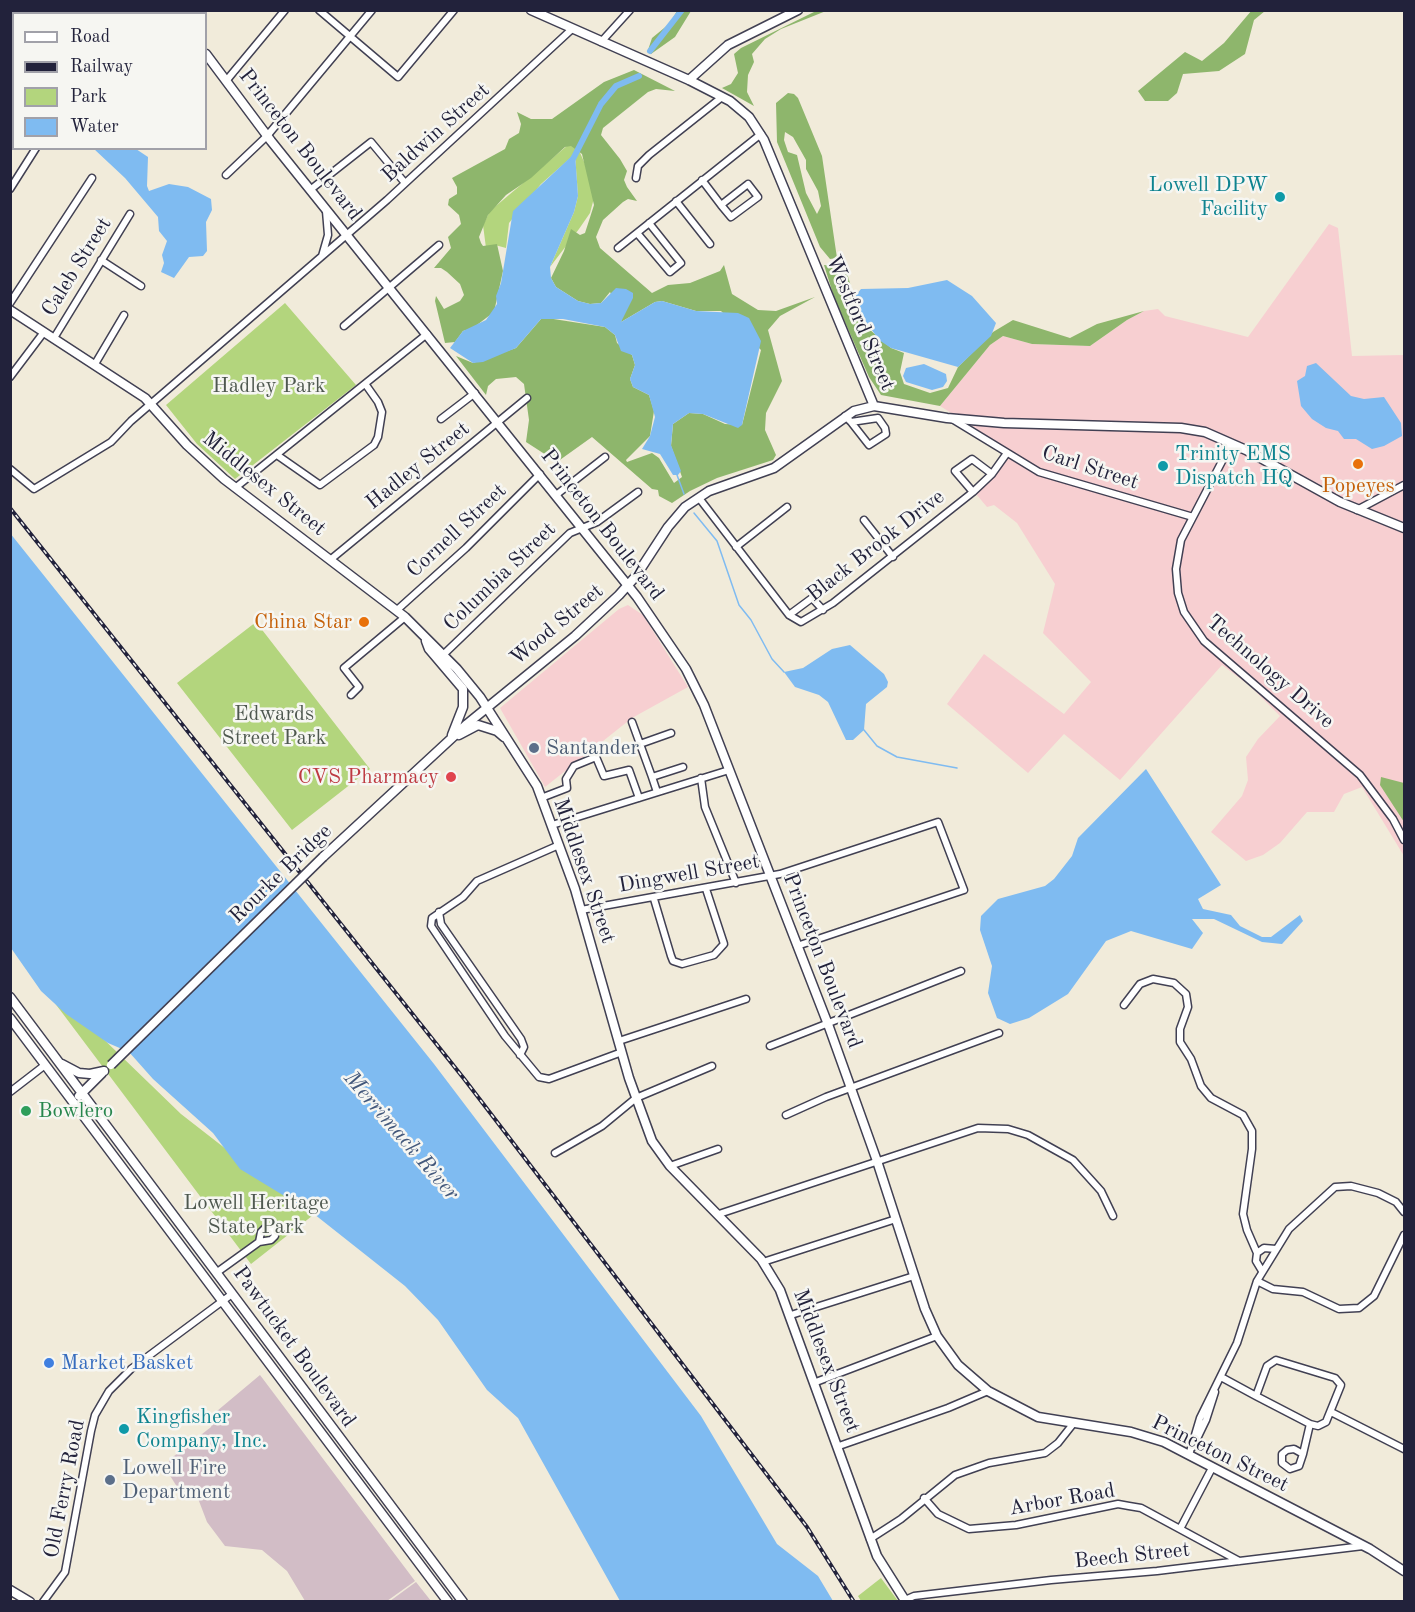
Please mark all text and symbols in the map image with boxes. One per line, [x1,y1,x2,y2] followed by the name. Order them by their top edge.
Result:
[12,12,207,150] legend
[70,28,110,46] text: Road
[70,58,133,76] text: Railway
[233,64,367,226] street label: Princeton Boulevard
[377,78,495,188] street label: Baldwin Street
[70,88,107,106] text: Park
[70,118,119,136] text: Water
[1149,172,1268,222] place label: Lowell DPW Facility
[1273,190,1287,204] marker: Lowell DPW Facility
[37,213,117,321] street label: Caleb Street
[820,251,900,395] street label: Westford Street
[212,373,326,399] park label: Hadley Park
[361,417,475,515] street label: Hadley Street
[197,426,331,542] street label: Middlesex Street
[1038,441,1142,495] street label: Carl Street
[1175,441,1292,491] place label: Trinity EMS Dispatch HQ
[535,444,669,606] street label: Princeton Boulevard
[1351,457,1365,471] marker: Popeyes
[1156,459,1170,473] marker: Trinity EMS Dispatch HQ
[1321,473,1395,499] place label: Popeyes
[402,478,512,584] street label: Cornell Street
[802,484,950,608] street label: Black Brook Drive
[439,517,561,637] street label: Columbia Street
[505,579,609,671] street label: Wood Street
[254,609,352,635] place label: China Star
[1201,610,1339,734] street label: Technology Drive
[357,615,371,629] marker: China Star
[222,701,326,751] park label: Edwards Street Park
[546,735,639,761] place label: Santander
[527,741,541,755] marker: Santander
[298,764,439,790] place label: CVS Pharmacy
[444,770,458,784] marker: CVS Pharmacy
[547,795,621,947] street label: Middlesex Street
[225,819,337,929] street label: Rourke Bridge
[617,849,761,899] street label: Dingwell Street
[777,870,867,1052] street label: Princeton Boulevard
[338,1066,464,1206] water label: Merrimack River
[38,1098,113,1124] place label: Bowlero
[19,1104,33,1118] marker: Bowlero
[183,1190,329,1240] park label: Lowell Heritage State Park
[227,1262,361,1432] street label: Pawtucket Boulevard
[787,1286,865,1436] street label: Middlesex Street
[61,1350,193,1376] place label: Market Basket
[42,1356,56,1370] marker: Market Basket
[136,1404,267,1454] place label: Kingfisher Company, Inc.
[1147,1410,1293,1498] street label: Princeton Street
[39,1418,91,1560] street label: Old Ferry Road
[117,1422,131,1436] marker: Kingfisher Company, Inc.
[122,1455,230,1505] place label: Lowell Fire Department
[103,1473,117,1487] marker: Lowell Fire Department
[1007,1478,1117,1522] street label: Arbor Road
[1073,1537,1191,1575] street label: Beech Street

